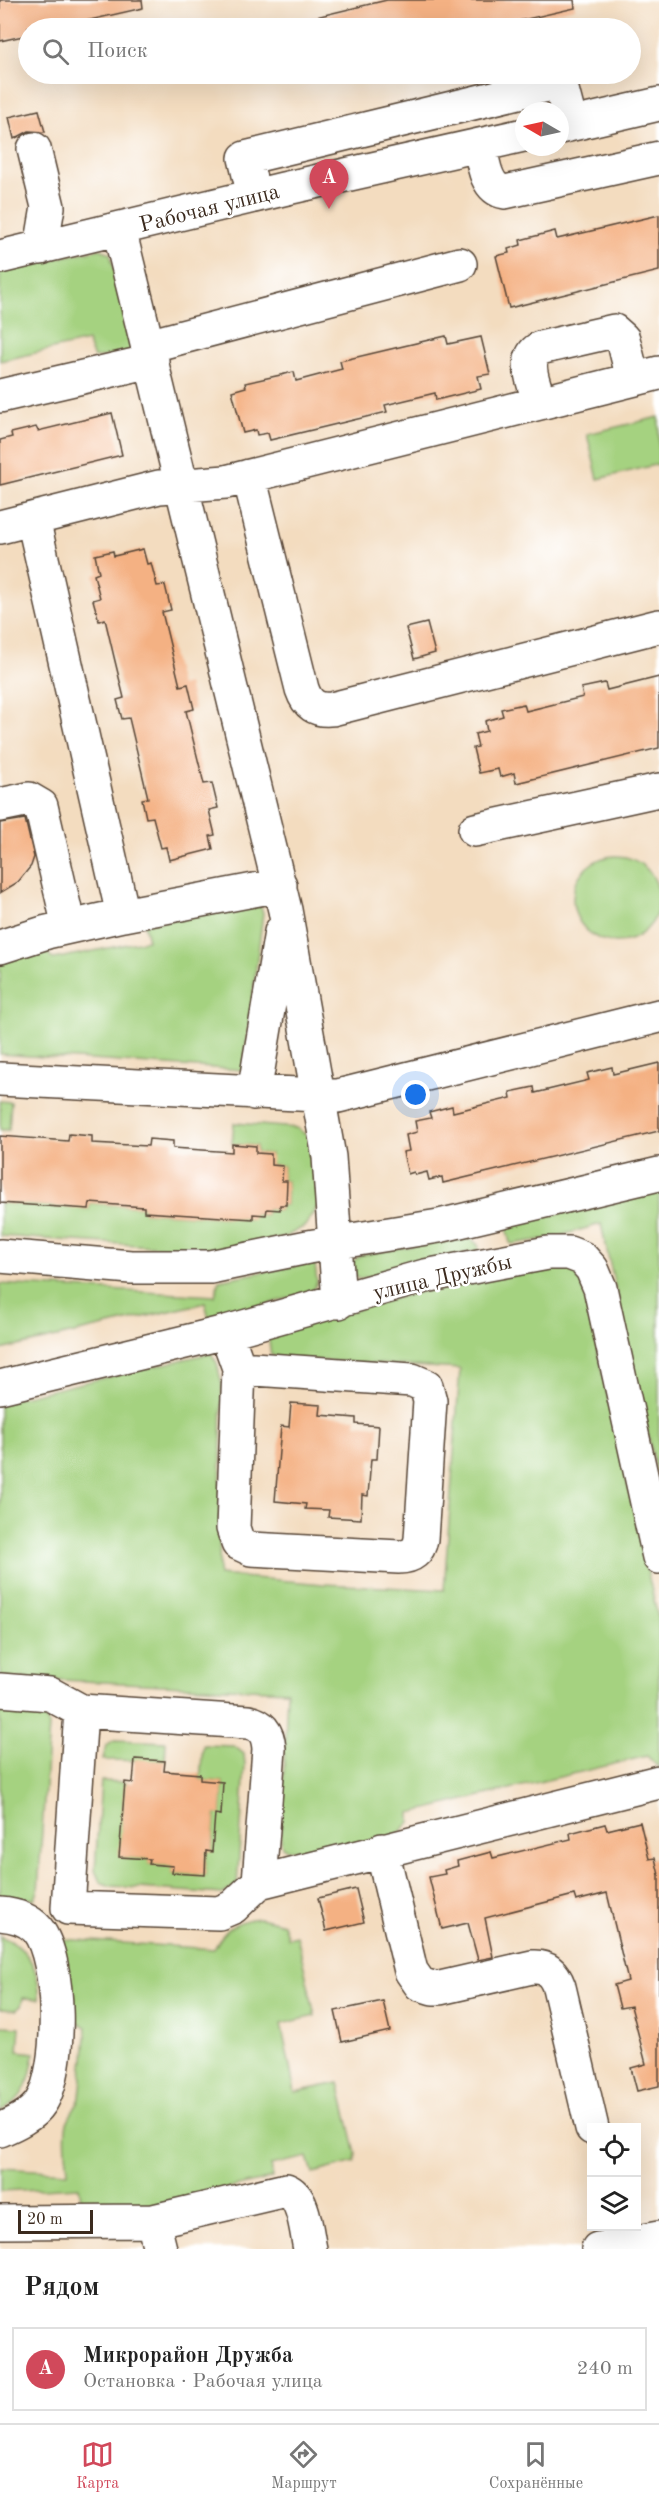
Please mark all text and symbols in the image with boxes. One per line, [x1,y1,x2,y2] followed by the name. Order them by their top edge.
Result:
[18,18,641,84] search box
[39,35,72,68] icon: search
[87,40,148,62] text: Поиск
[515,102,569,156] north arrow
[310,160,348,209] pin: A
[137,181,282,237] street label: Рабочая улица
[401,1080,430,1109] your location
[371,1251,514,1305] street label: улица Дружбы
[587,2123,641,2231] map controls
[587,2123,641,2177] button: locate
[587,2177,641,2231] button: layers
[18,2207,93,2234] scale bar
[27,2212,63,2228] text: 20 m
[24,2275,99,2301] text: Рядом
[83,2345,293,2367] text: Микрорайон Дружба
[38,2359,53,2379] text: A
[577,2359,633,2379] text: 240 m
[83,2372,323,2392] text: Остановка · Рабочая улица
[76,2438,119,2494] tab: Карта
[271,2438,337,2494] tab: Маршрут
[489,2438,583,2494] tab: Сохранённые

